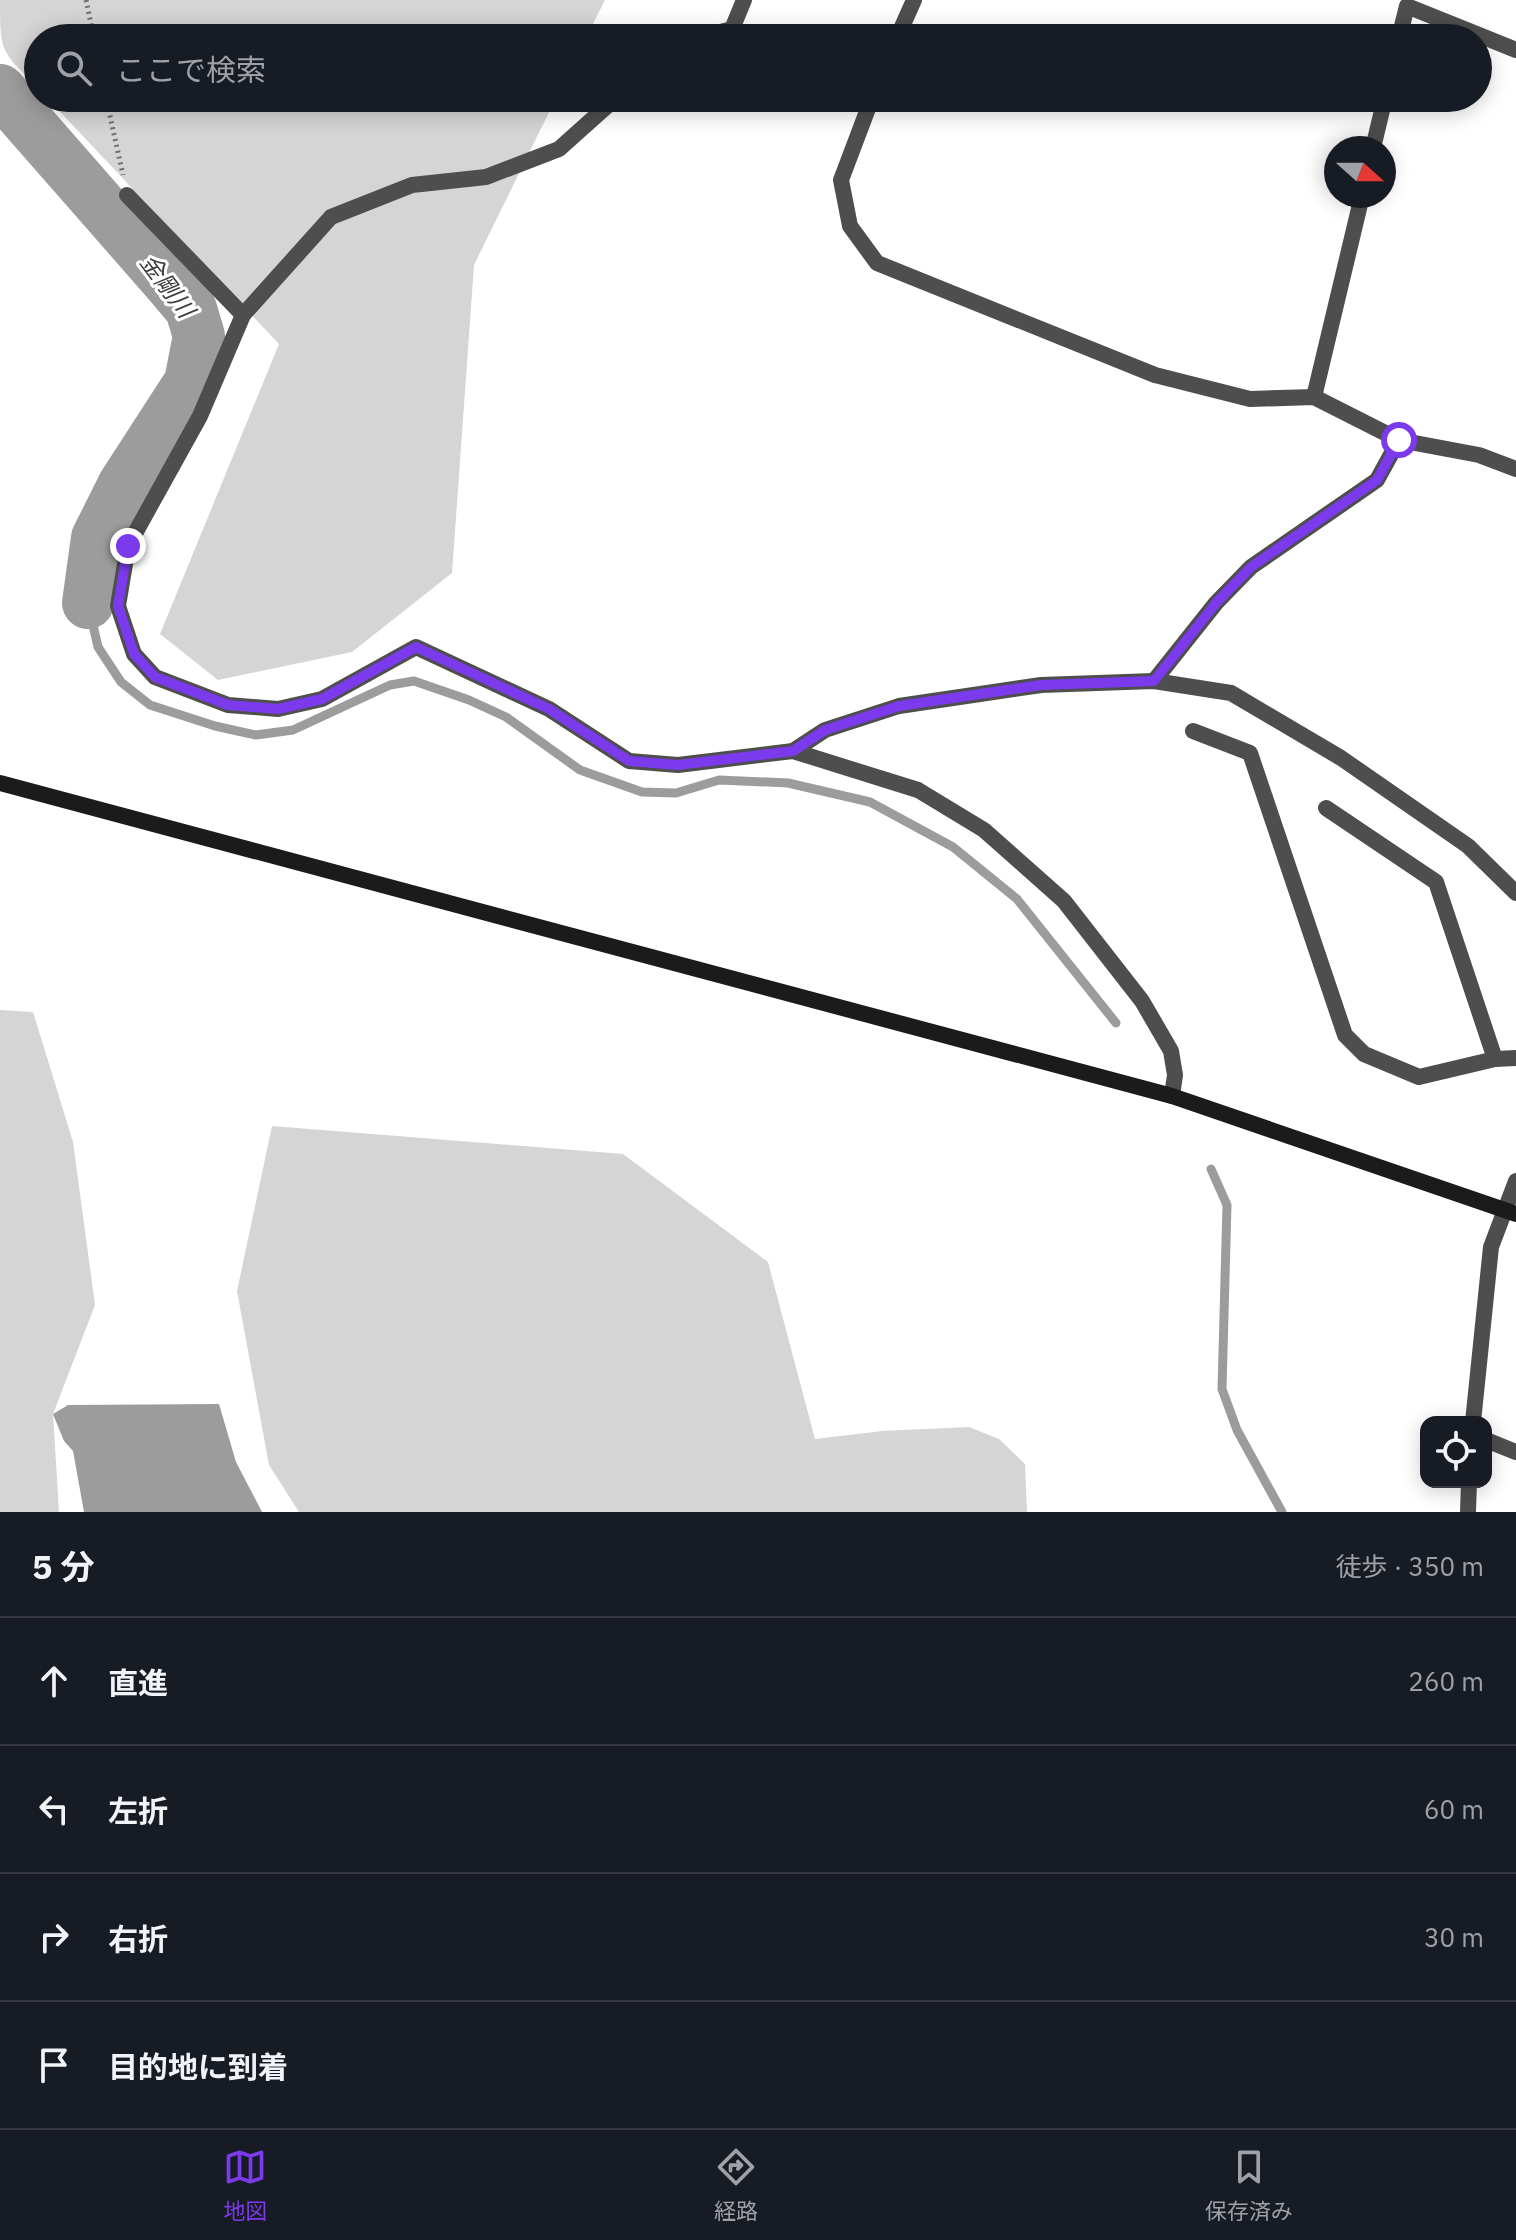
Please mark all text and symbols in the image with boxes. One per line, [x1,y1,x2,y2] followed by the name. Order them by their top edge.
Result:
[24,24,1492,112] search box
[52,46,96,90] icon: search
[116,50,266,89] text: ここで検索
[1324,136,1396,208] north arrow
[133,247,204,326] water label: 金剛川
[1381,422,1417,458] route start
[110,528,146,564] route end
[1420,1416,1492,1488] map controls
[1420,1416,1492,1488] button: locate
[32,1544,94,1588] text: 5 分
[1336,1549,1484,1583] text: 徒歩 · 350 m
[32,1659,76,1703] icon: ahead
[108,1663,168,1702] text: 直進
[1408,1664,1484,1698] text: 260 m
[32,1787,76,1831] icon: left
[108,1791,168,1830] text: 左折
[1424,1792,1484,1826] text: 60 m
[32,1915,76,1959] icon: right
[108,1919,168,1958] text: 右折
[1424,1920,1484,1954] text: 30 m
[32,2043,76,2087] icon: arrive
[108,2047,288,2086] text: 目的地に到着
[223,2145,267,2225] tab: 地図
[714,2145,758,2225] tab: 経路
[1205,2145,1293,2225] tab: 保存済み

